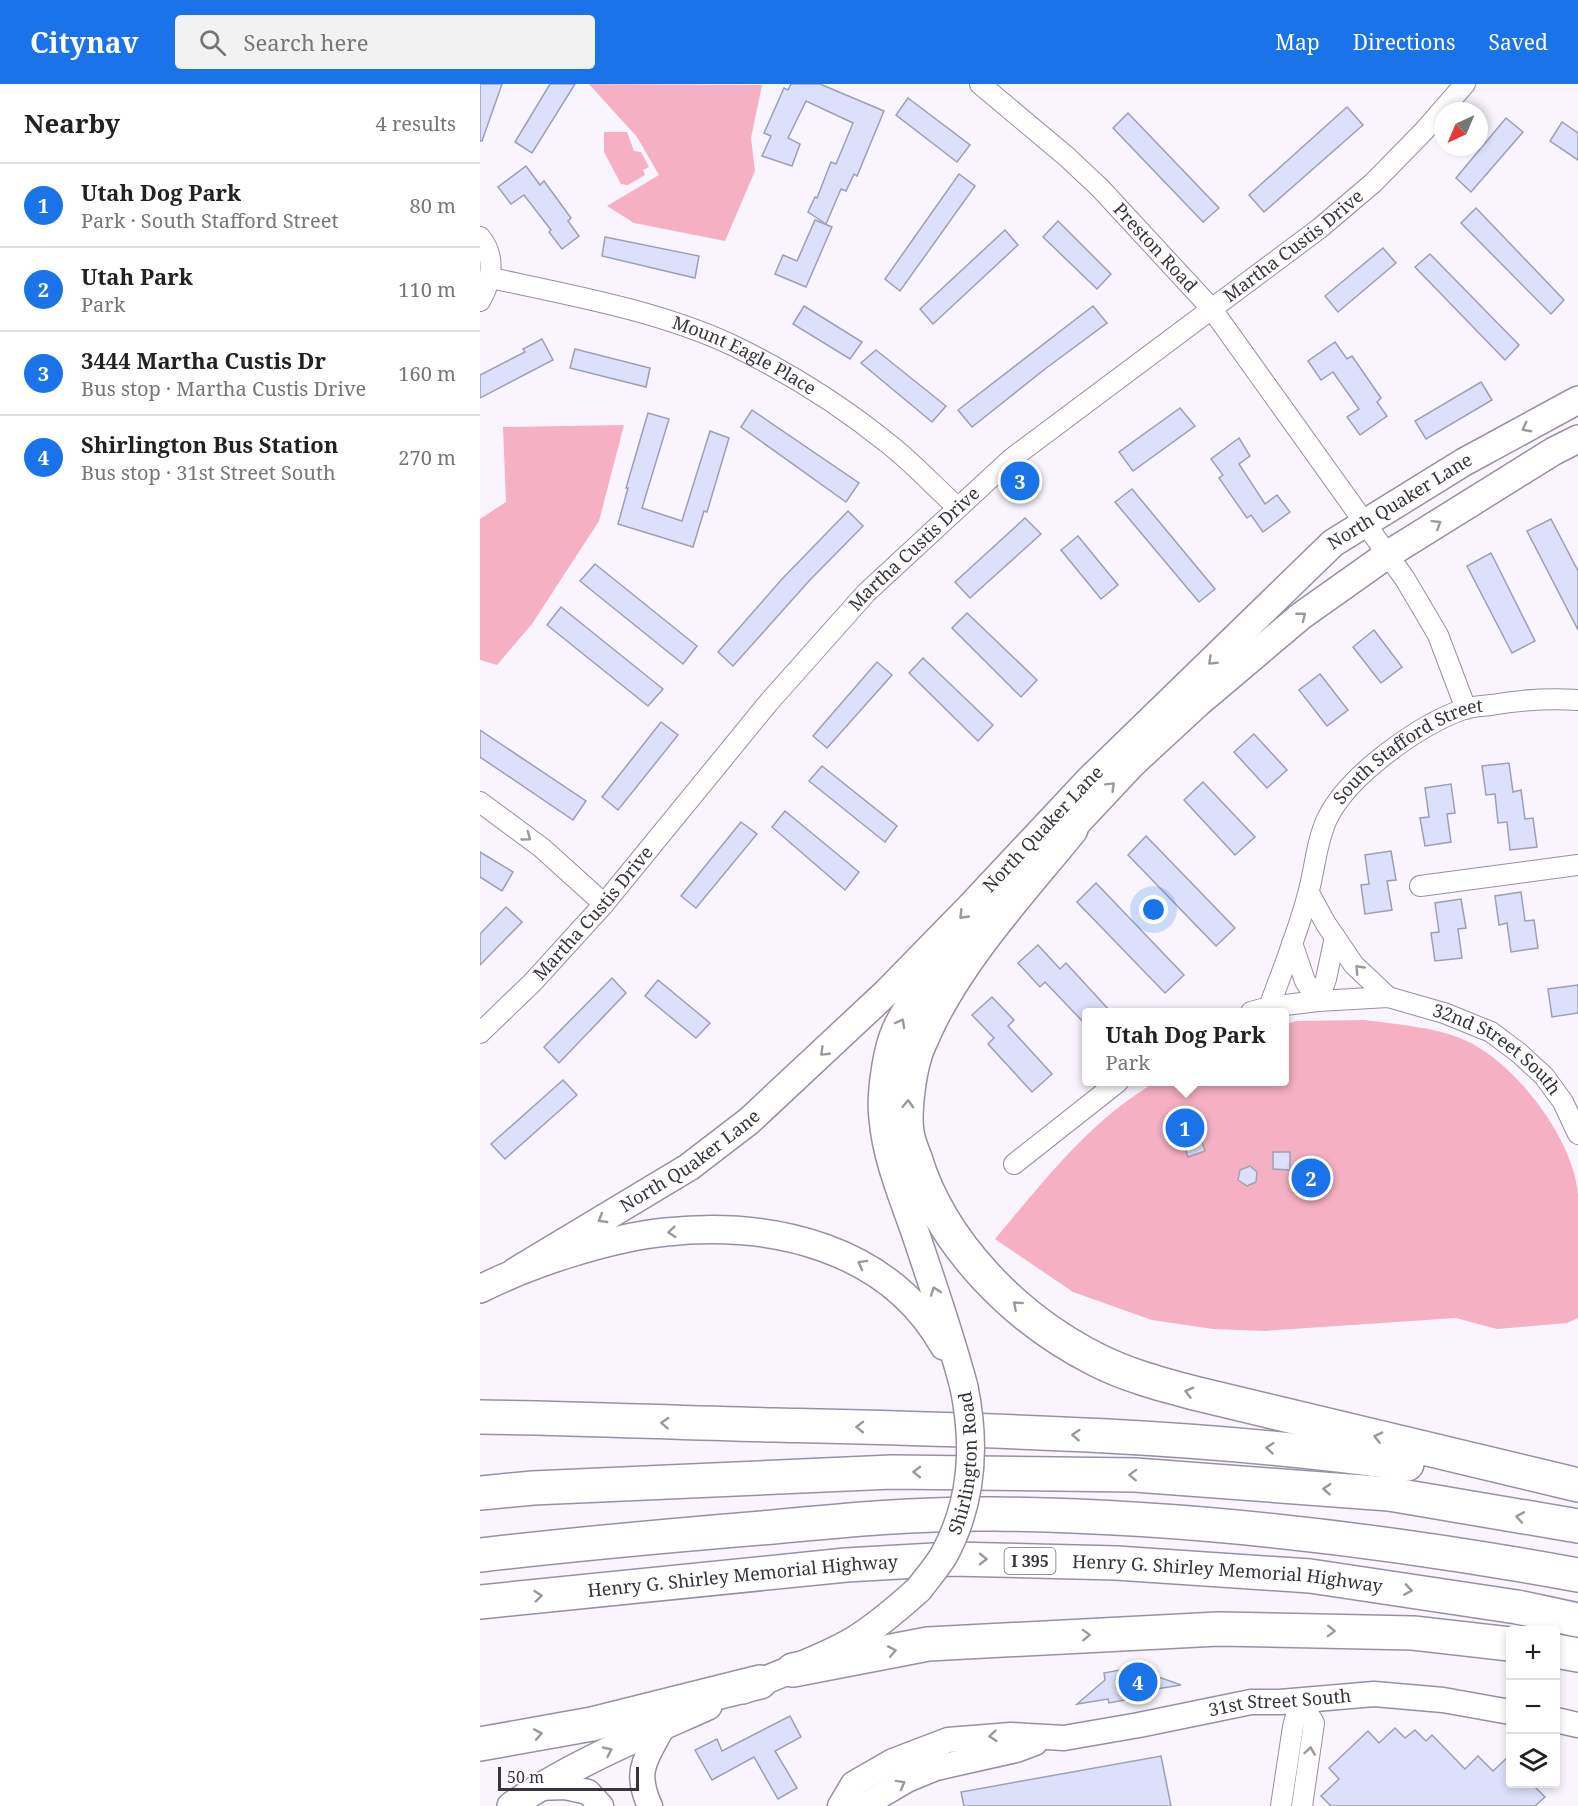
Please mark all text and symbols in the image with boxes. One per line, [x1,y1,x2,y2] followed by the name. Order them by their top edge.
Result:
[175,15,595,69] search box
[30,23,139,61] text: Citynav
[196,26,229,59] icon: search
[244,27,368,57] text: Search here
[1275,28,1320,56] text: Map
[1353,28,1455,56] text: Directions
[1488,28,1548,56] text: Saved
[1434,102,1488,156] north arrow
[24,105,120,141] text: Nearby
[376,110,456,137] text: 4 results
[81,177,241,207] text: Utah Dog Park
[1218,183,1368,307] street label: Martha Custis Drive
[38,192,49,219] text: 1
[410,192,456,219] text: 80 m
[1108,197,1203,297] street label: Preston Road
[81,207,338,234] text: Park · South Stafford Street
[81,261,193,291] text: Utah Park
[38,276,49,303] text: 2
[398,276,456,303] text: 110 m
[81,291,125,318] text: Park
[669,310,821,400] street label: Mount Eagle Place
[81,345,326,375] text: 3444 Martha Custis Dr
[38,360,49,387] text: 3
[398,360,456,387] text: 160 m
[81,375,366,402] text: Bus stop · Martha Custis Drive
[1522,421,1533,432] one-way arrow
[81,429,338,459] text: Shirlington Bus Station
[38,444,49,471] text: 4
[398,444,456,471] text: 270 m
[1323,447,1476,555] street label: North Quaker Lane
[1000,458,1040,504] pin: 3
[81,459,336,486] text: Bus stop · 31st Street South
[843,481,984,615] street label: Martha Custis Drive
[1430,521,1441,532] one-way arrow
[1296,612,1307,623] one-way arrow
[1208,653,1219,664] one-way arrow
[1327,693,1484,809] street label: South Stafford Street
[977,760,1108,897] street label: North Quaker Lane
[1103,783,1114,794] one-way arrow
[521,829,532,840] one-way arrow
[527,840,658,985] street label: Martha Custis Drive
[1139,895,1168,924] your location
[959,907,970,918] one-way arrow
[1355,966,1366,976] one-way arrow
[1430,997,1567,1099] street label: 32nd Street South
[1082,1008,1289,1086] popup
[894,1019,905,1029] one-way arrow
[1105,1019,1266,1049] text: Utah Dog Park
[820,1045,831,1056] one-way arrow
[1105,1049,1150,1076] text: Park
[901,1099,914,1108] one-way arrow
[615,1104,765,1217] street label: North Quaker Lane
[1166,1106,1204,1150] pin: 1
[1292,1156,1330,1200] pin: 2
[598,1212,608,1224] one-way arrow
[668,1225,677,1238] one-way arrow
[858,1260,868,1271] one-way arrow
[930,1286,943,1297] one-way arrow
[1013,1301,1023,1312] one-way arrow
[1184,1386,1194,1399] one-way arrow
[942,1390,982,1538] street label: Shirlington Road
[660,1416,669,1429] one-way arrow
[855,1421,864,1433] one-way arrow
[1071,1428,1080,1441] one-way arrow
[1373,1432,1383,1445] one-way arrow
[1266,1442,1275,1455] one-way arrow
[912,1466,921,1478] one-way arrow
[1128,1468,1137,1481] one-way arrow
[1323,1483,1332,1496] one-way arrow
[1516,1511,1525,1523] one-way arrow
[1004,1548,1056,1574] road number: I 395
[586,1549,899,1602] street label: Henry G. Shirley Memorial Highway
[1072,1549,1385,1598] street label: Henry G. Shirley Memorial Highway
[979,1553,988,1566] one-way arrow
[1403,1584,1412,1596] one-way arrow
[534,1590,543,1603] one-way arrow
[1327,1625,1336,1637] one-way arrow
[1506,1626,1560,1788] map controls
[1506,1626,1560,1680] button: +
[1081,1629,1090,1641] one-way arrow
[886,1645,896,1658] one-way arrow
[1118,1660,1158,1704] pin: 4
[1506,1680,1560,1734] button: −
[1206,1683,1352,1721] street label: 31st Street South
[533,1728,542,1740] one-way arrow
[988,1729,997,1742] one-way arrow
[1506,1734,1560,1788] button: layers
[601,1746,612,1758] one-way arrow
[1304,1746,1316,1756] one-way arrow
[498,1764,639,1792] scale bar
[507,1766,544,1788] text: 50 m
[895,1780,905,1791] one-way arrow

